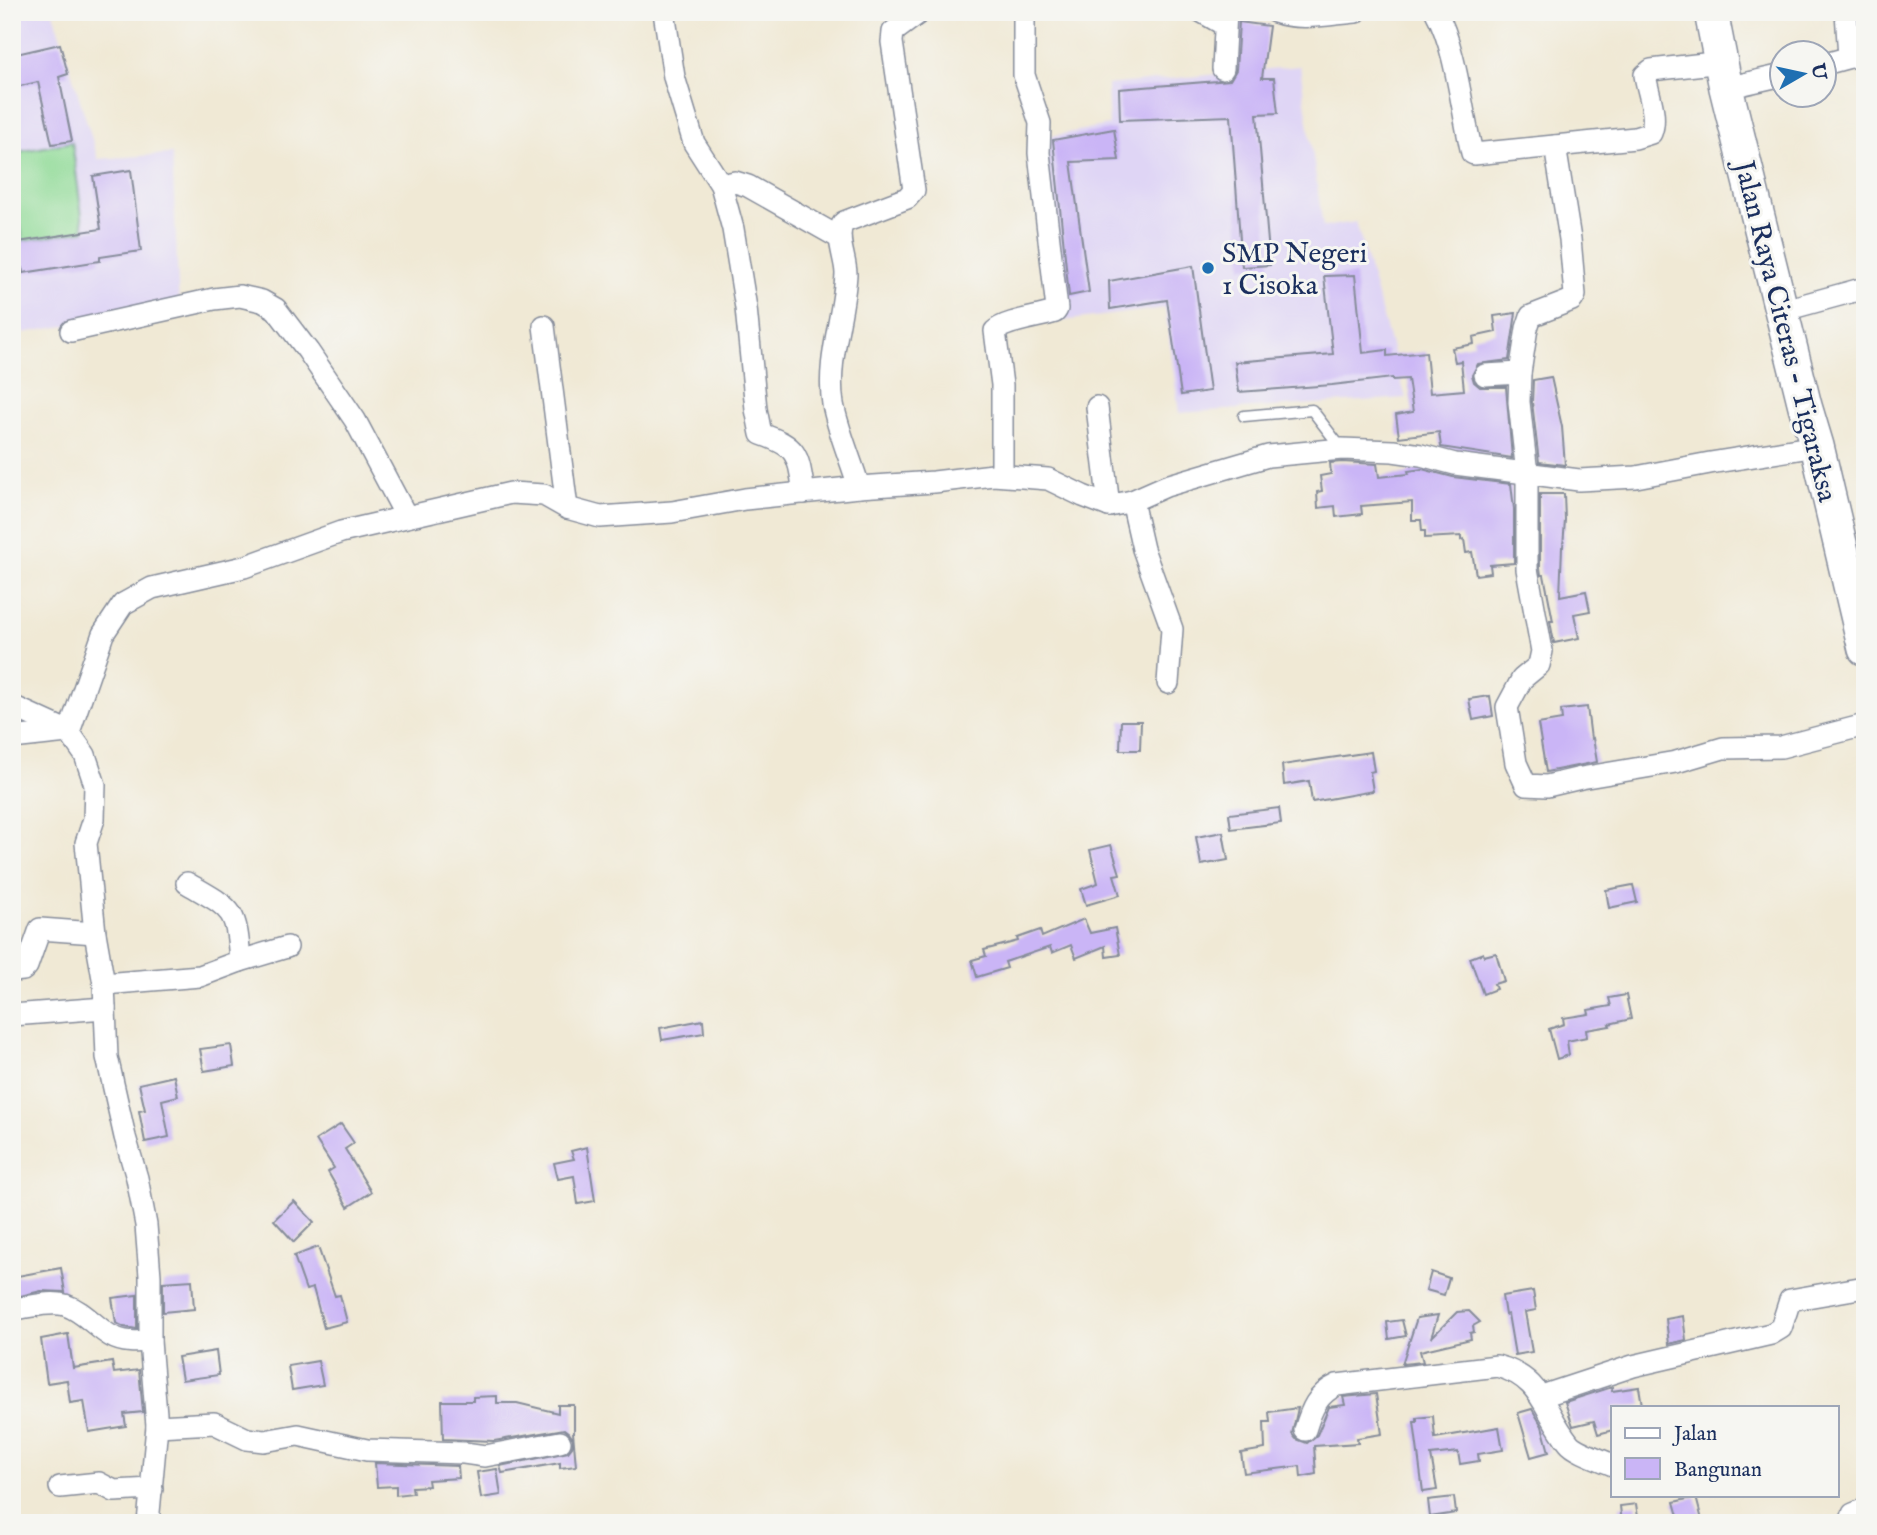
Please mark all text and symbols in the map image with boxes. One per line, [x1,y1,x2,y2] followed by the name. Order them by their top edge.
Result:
[1769,38,1839,108] north arrow
[1805,61,1831,82] text: U
[1725,155,1844,507] street label: Jalan Raya Citeras - Tigaraksa
[1222,237,1367,304] place label: SMP Negeri 1 Cisoka
[1200,260,1216,276] marker: SMP Negeri 1 Cisoka
[1611,1406,1839,1496] legend
[1672,1421,1717,1448] text: Jalan
[1674,1457,1762,1484] text: Bangunan

